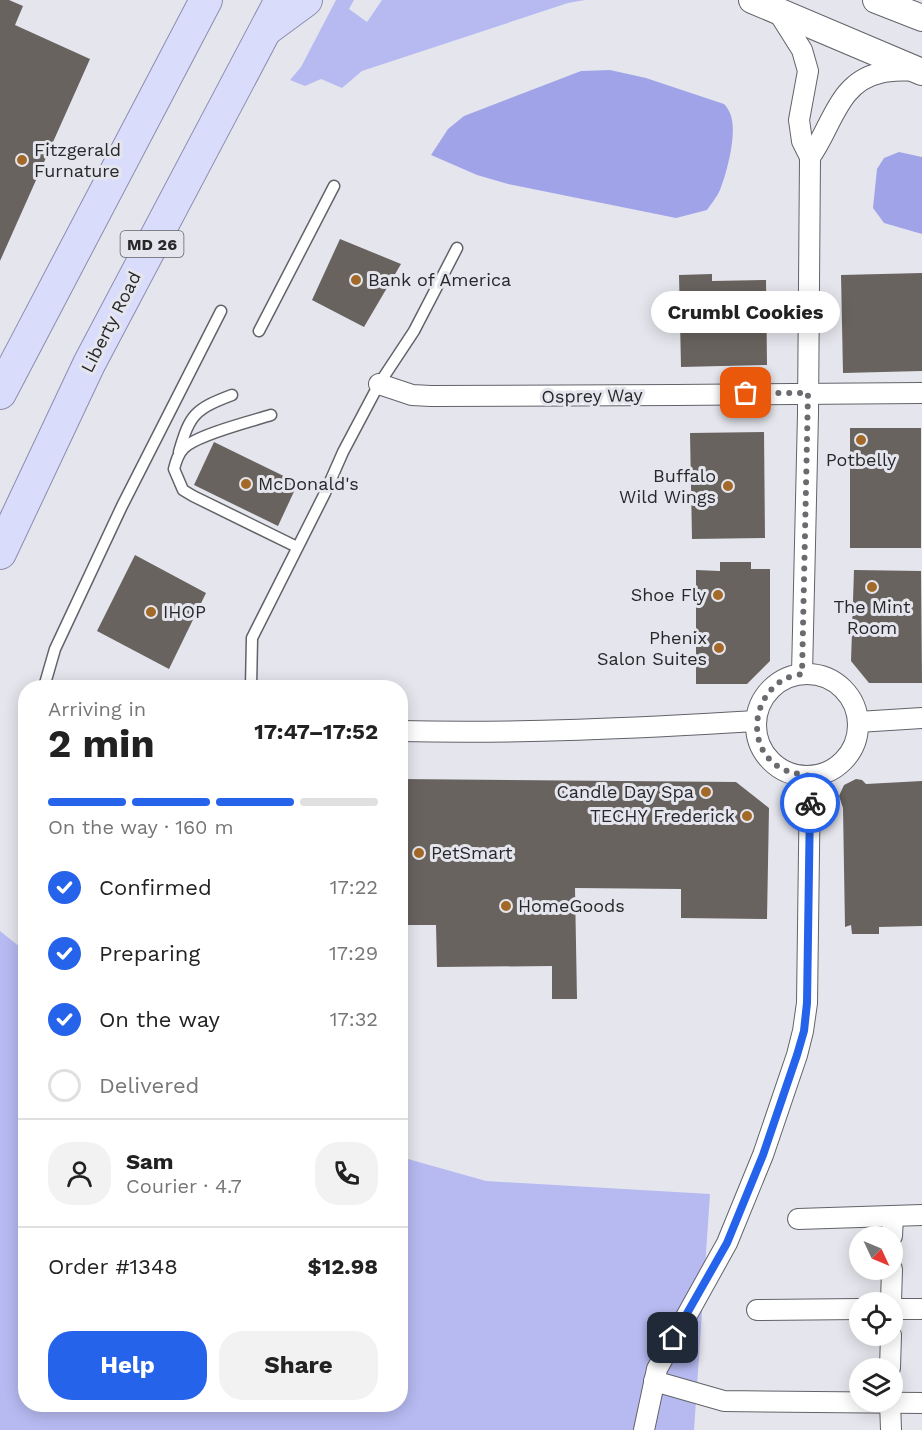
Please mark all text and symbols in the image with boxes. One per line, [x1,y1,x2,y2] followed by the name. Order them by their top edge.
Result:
[34,139,121,181] place label: Fitzgerald Furnature
[15,153,29,167] marker: Fitzgerald Furnature
[120,231,184,257] road number: MD 26
[76,268,145,376] street label: Liberty Road
[368,269,511,290] place label: Bank of America
[349,273,363,287] marker: Bank of America
[652,291,840,333] callout: Crumbl Cookies
[667,300,824,324] text: Crumbl Cookies
[720,367,771,418] pin
[729,376,762,409] icon: bag
[541,384,644,407] street label: Osprey Way
[854,433,868,447] marker: Potbelly
[826,449,897,470] place label: Potbelly
[619,465,716,507] place label: Buffalo Wild Wings
[258,473,359,494] place label: McDonald's
[239,477,253,491] marker: McDonald's
[721,479,735,493] marker: Buffalo Wild Wings
[865,580,879,594] marker: The Mint Room
[631,584,707,605] place label: Shoe Fly
[711,588,725,602] marker: Shoe Fly
[834,596,911,638] place label: The Mint Room
[163,601,206,622] place label: IHOP
[144,605,158,619] marker: IHOP
[597,627,707,669] place label: Phenix Salon Suites
[712,641,726,655] marker: Phenix Salon Suites
[48,697,146,721] text: Arriving in
[254,719,378,744] text: 17:47–17:52
[48,721,155,766] text: 2 min
[780,773,840,833] courier
[556,781,694,802] place label: Candle Day Spa
[699,785,713,799] marker: Candle Day Spa
[794,787,827,820] icon: bike
[590,805,735,826] place label: TECHY Frederick
[740,809,754,823] marker: TECHY Frederick
[48,815,233,839] text: On the way · 160 m
[431,842,513,863] place label: PetSmart
[412,846,426,860] marker: PetSmart
[48,871,81,904] icon: check
[99,875,212,900] text: Confirmed
[330,875,378,899] text: 17:22
[518,895,625,916] place label: HomeGoods
[499,899,513,913] marker: HomeGoods
[48,937,81,970] icon: check
[99,941,200,966] text: Preparing
[329,941,378,965] text: 17:29
[48,1003,81,1036] icon: check
[99,1007,220,1032] text: On the way
[330,1007,378,1031] text: 17:32
[99,1073,199,1098] text: Delivered
[48,1142,111,1205] button: person
[315,1142,378,1205] button: phone
[126,1149,174,1174] text: Sam
[126,1174,242,1198] text: Courier · 4.7
[849,1226,903,1280] north arrow
[849,1226,903,1412] map controls
[48,1254,178,1279] text: Order #1348
[308,1254,378,1279] text: $12.98
[849,1292,903,1346] button: locate
[647,1312,698,1363] pin
[656,1321,689,1354] icon: home
[48,1331,207,1400] button: Help
[219,1331,378,1400] button: Share
[849,1358,903,1412] button: layers

